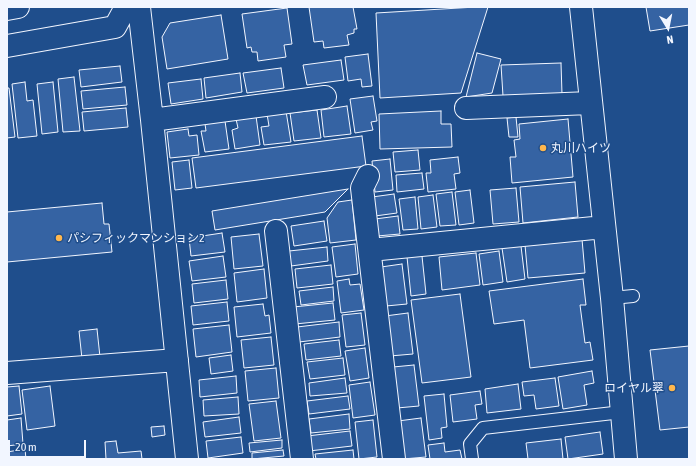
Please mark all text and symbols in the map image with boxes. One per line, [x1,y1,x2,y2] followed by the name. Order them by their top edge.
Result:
[648,8,688,48] north arrow
[666,33,674,46] text: N
[551,141,611,155] place label: 丸川ハイツ
[538,143,548,153] marker: 丸川ハイツ
[67,231,205,245] place label: パシフィックマンション2
[54,233,64,243] marker: パシフィックマンション2
[604,381,664,395] place label: ロイヤル翠
[667,383,677,393] marker: ロイヤル翠
[10,432,88,458] scale bar
[15,440,37,454] text: 20 m

